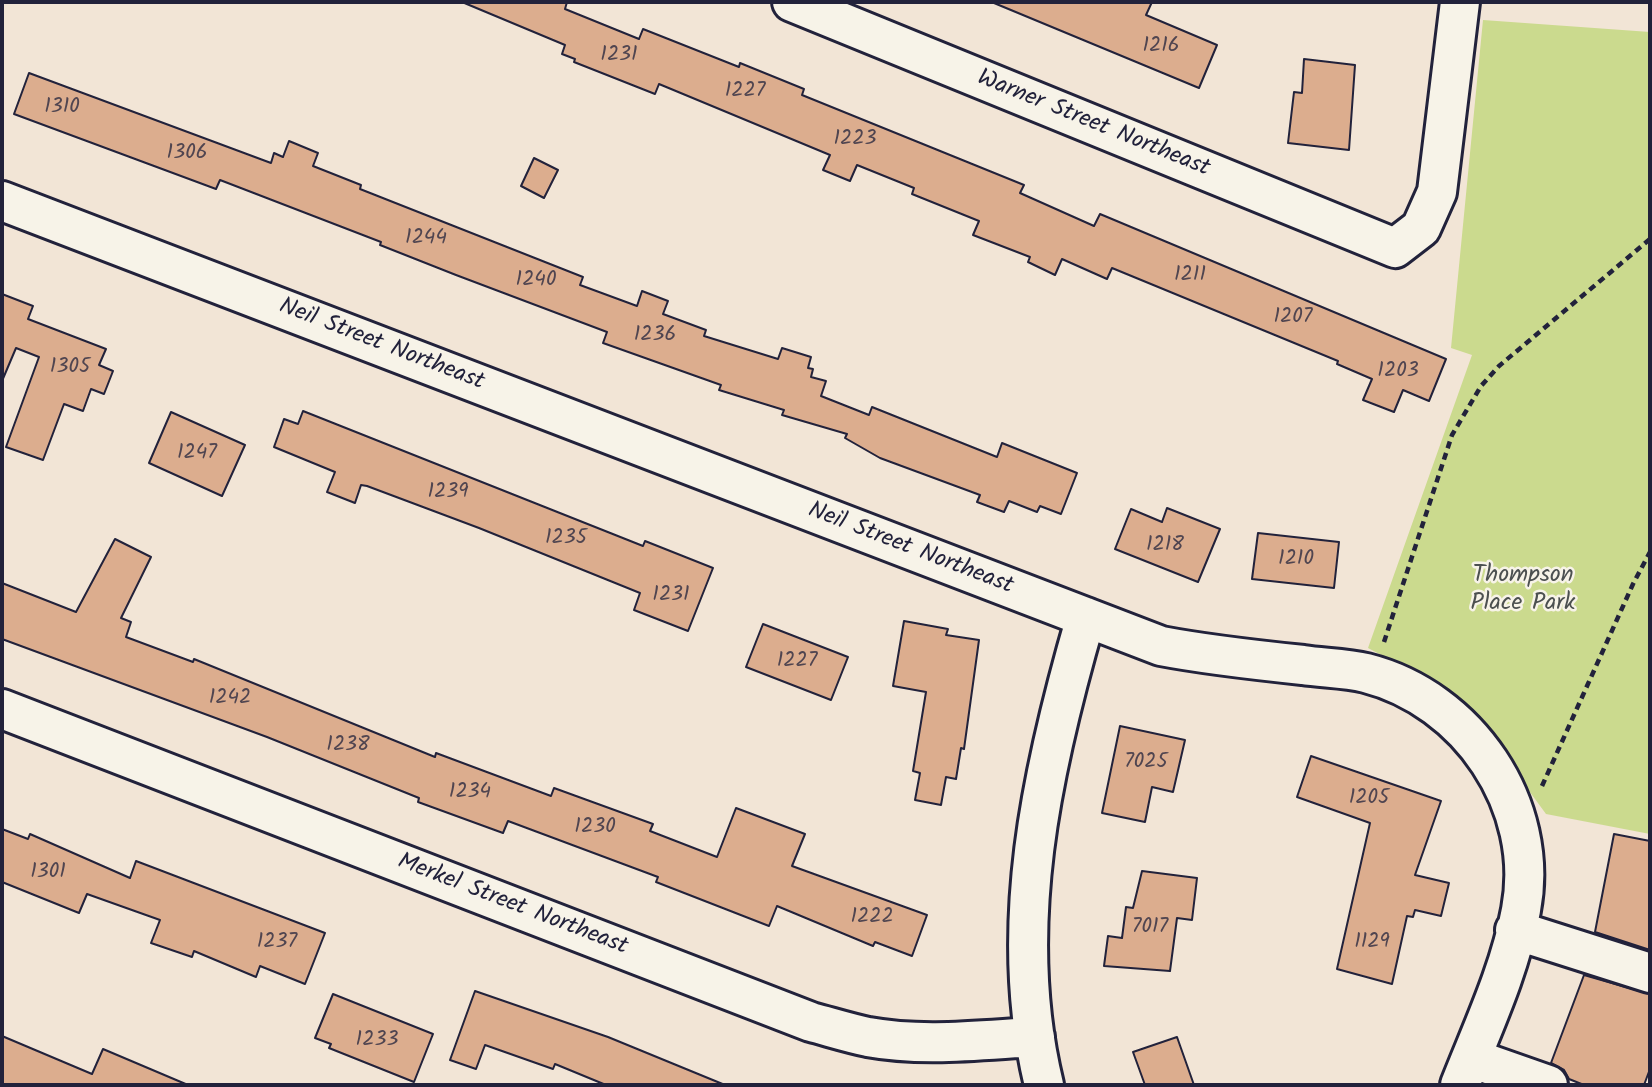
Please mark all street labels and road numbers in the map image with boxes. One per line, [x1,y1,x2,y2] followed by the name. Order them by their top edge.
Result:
[972,65,1214,185] street label: Warner Street Northeast
[274,294,488,398] street label: Neil Street Northeast
[803,498,1017,602] street label: Neil Street Northeast
[393,849,631,963] street label: Merkel Street Northeast

